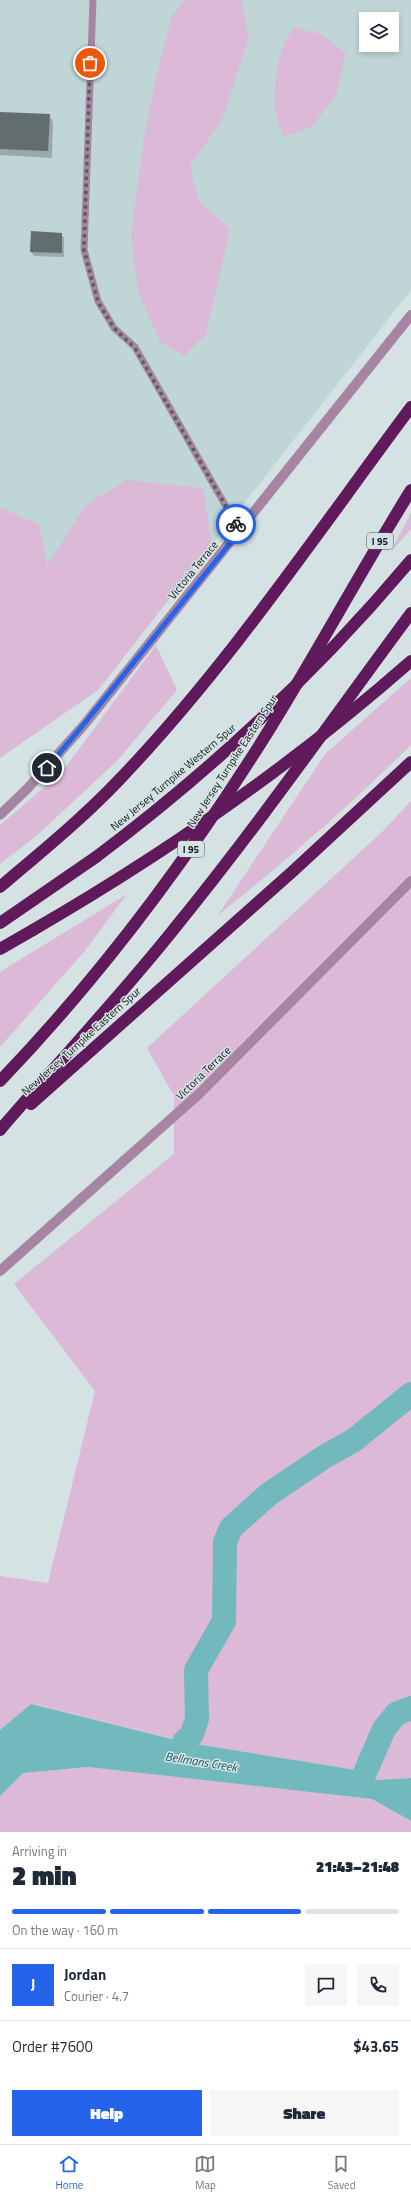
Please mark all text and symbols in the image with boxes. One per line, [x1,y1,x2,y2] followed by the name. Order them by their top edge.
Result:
[359,12,399,52] map controls
[359,12,399,52] button: layers
[73,46,107,80] pin
[79,52,101,74] icon: bag
[216,504,256,544] courier
[225,513,247,535] icon: bike
[367,533,393,549] road number: I 95
[164,537,222,603] street label: Victoria Terrace
[183,691,281,831] street label: New Jersey Turnpike Eastern Spur
[107,720,239,834] street label: New Jersey Turnpike Western Spur
[30,751,64,785] pin
[36,757,58,779] icon: home
[178,841,204,857] road number: I 95
[18,983,144,1099] street label: New Jersey Turnpike Eastern Spur
[172,1042,234,1103] street label: Victoria Terrace
[164,1746,240,1777] water label: Bellmans Creek
[12,1841,67,1861] text: Arriving in
[316,1855,399,1878] text: 21:43–21:48
[12,1856,77,1895] text: 2 min
[12,1920,118,1940] text: On the way · 160 m
[64,1963,106,1986] text: Jordan
[305,1964,347,2006] button: chat
[357,1964,399,2006] button: phone
[31,1973,35,1996] text: J
[64,1986,129,2006] text: Courier · 4.7
[12,2035,93,2058] text: Order #7600
[353,2035,399,2058] text: $43.65
[12,2090,202,2136] button: Help
[210,2090,399,2136] button: Share
[56,2153,83,2193] tab: Home
[194,2153,216,2193] tab: Map
[327,2153,355,2193] tab: Saved

